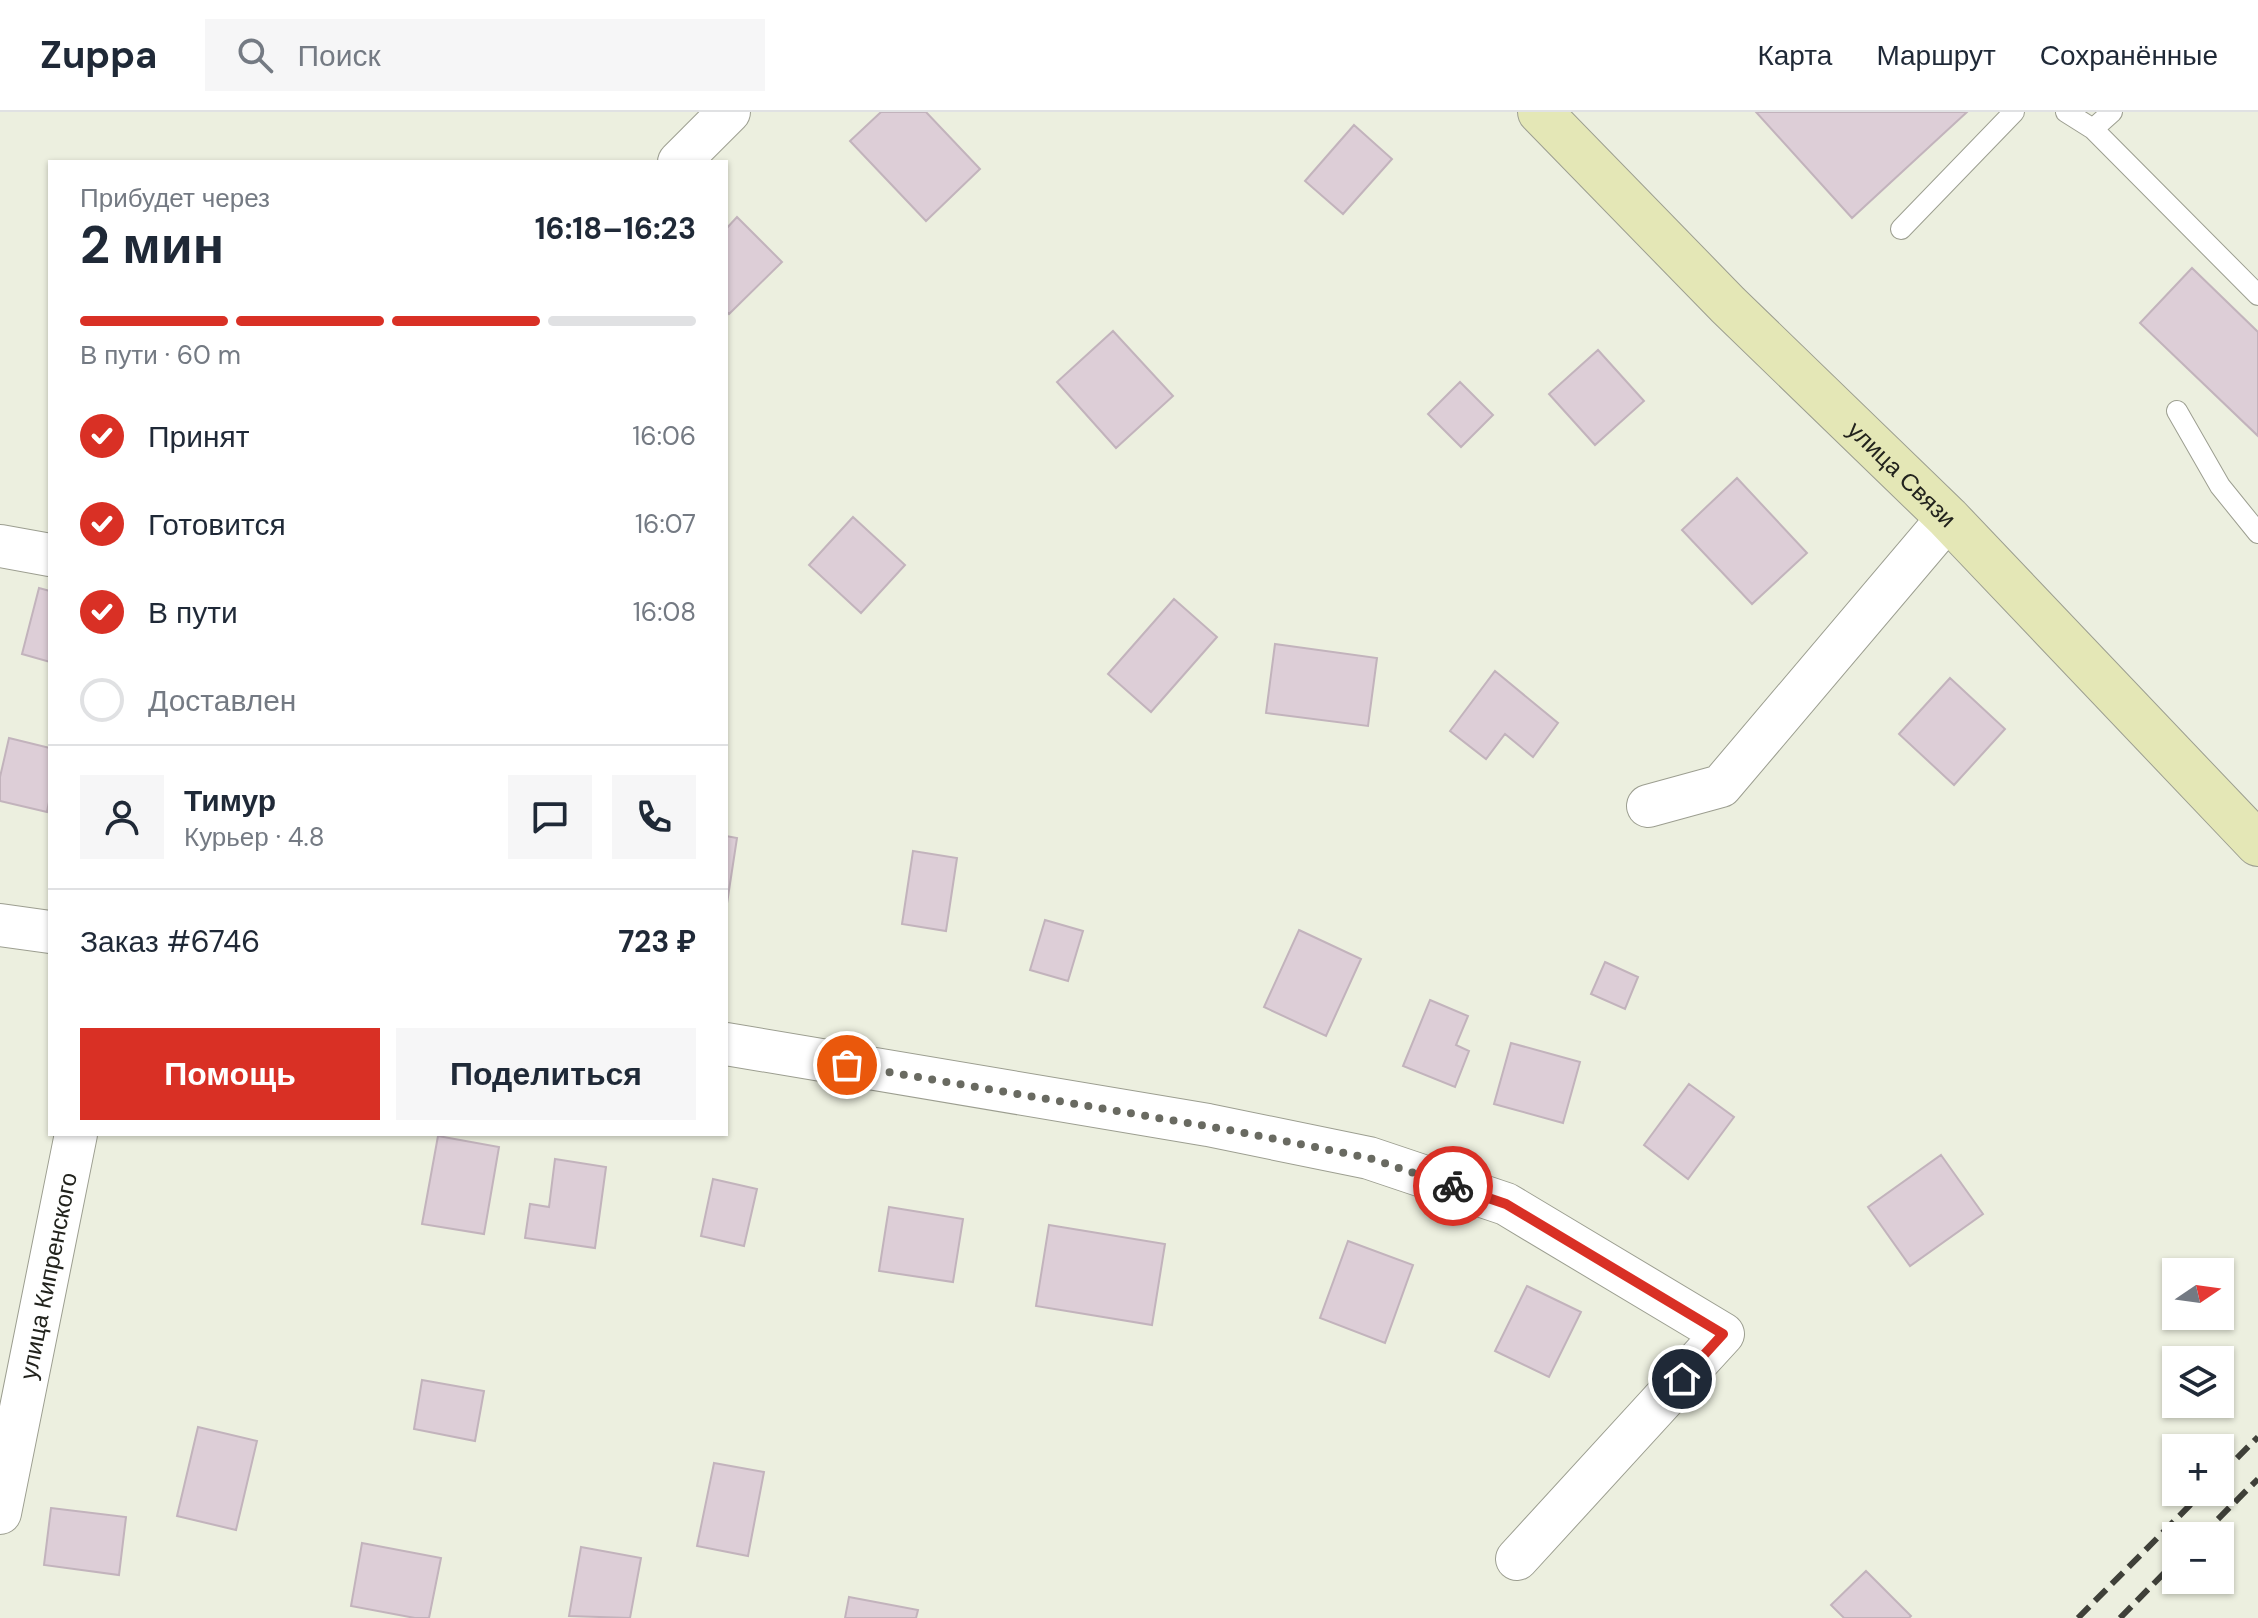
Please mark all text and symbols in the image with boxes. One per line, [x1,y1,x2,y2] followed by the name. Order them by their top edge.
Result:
[205,19,765,91] search box
[40,30,157,80] text: Zuppa
[233,33,277,77] icon: search
[297,36,381,75] text: Поиск
[1757,37,1832,74] text: Карта
[1876,37,1996,74] text: Маршрут
[2040,37,2218,74] text: Сохранённые
[80,181,270,215] text: Прибудет через
[535,209,696,248] text: 16:18–16:23
[80,211,224,279] text: 2 мин
[80,338,241,372] text: В пути · 60 m
[80,414,124,458] icon: check
[1841,414,1963,533] street label: улица Связи
[148,417,250,456] text: Принят
[632,419,696,453] text: 16:06
[80,502,124,546] icon: check
[148,505,286,544] text: Готовится
[635,507,696,541] text: 16:07
[80,590,124,634] icon: check
[148,593,238,632] text: В пути
[633,595,696,629] text: 16:08
[148,681,296,720] text: Доставлен
[80,775,164,859] button: person
[508,775,592,859] button: chat
[612,775,696,859] button: phone
[184,781,276,820] text: Тимур
[184,820,325,854] text: Курьер · 4.8
[80,922,260,961] text: Заказ #6746
[618,922,696,961] text: 723 ₽
[80,1028,380,1120] button: Помощь
[396,1028,696,1120] button: Поделиться
[813,1031,881,1099] pin
[825,1043,869,1087] icon: bag
[1413,1146,1493,1226] courier
[1431,1164,1475,1208] icon: bike
[12,1169,83,1382] street label: улица Кипренского
[2162,1258,2234,1330] north arrow
[2162,1258,2234,1594] map controls
[1648,1345,1716,1413] pin
[2162,1346,2234,1418] button: layers
[1660,1357,1704,1401] icon: home
[2162,1434,2234,1506] button: +
[2162,1522,2234,1594] button: −

